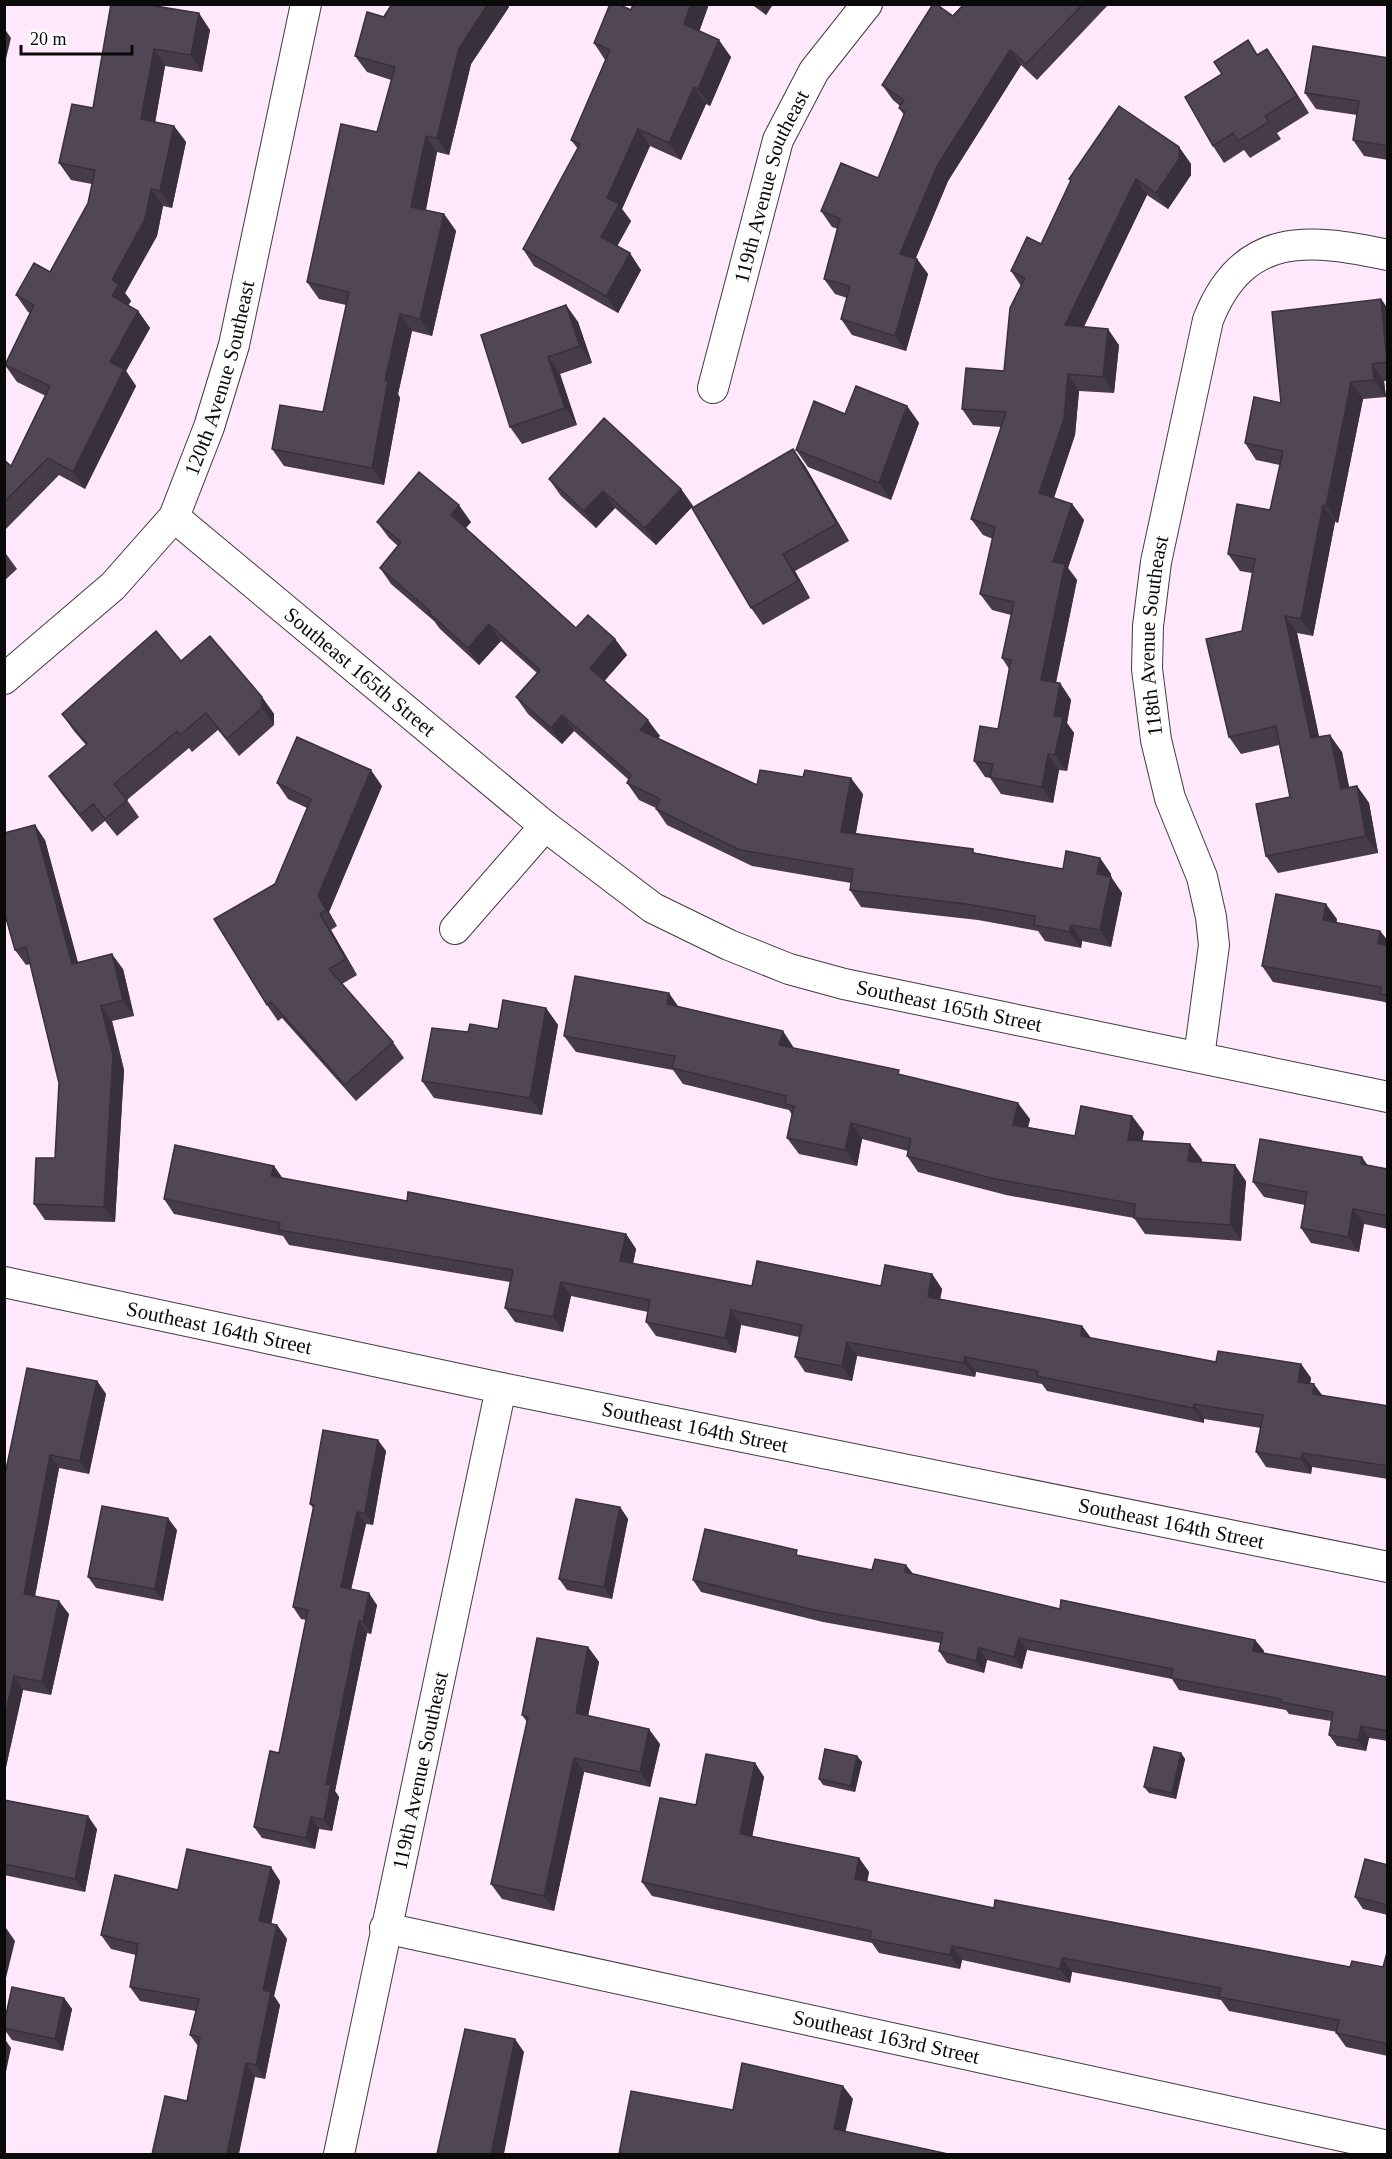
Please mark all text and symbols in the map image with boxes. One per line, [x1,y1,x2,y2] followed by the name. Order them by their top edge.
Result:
[21,18,132,56] scale bar
[30,29,67,49] text: 20 m
[729,86,814,286] street label: 119th Avenue Southeast
[179,278,259,479] street label: 120th Avenue Southeast
[1135,533,1173,738] street label: 118th Avenue Southeast
[280,602,440,742] street label: Southeast 165th Street
[854,975,1044,1037] street label: Southeast 165th Street
[124,1296,314,1359] street label: Southeast 164th Street
[600,1397,790,1458] street label: Southeast 164th Street
[1076,1493,1267,1554] street label: Southeast 164th Street
[387,1669,453,1872] street label: 119th Avenue Southeast
[791,2005,982,2069] street label: Southeast 163rd Street

